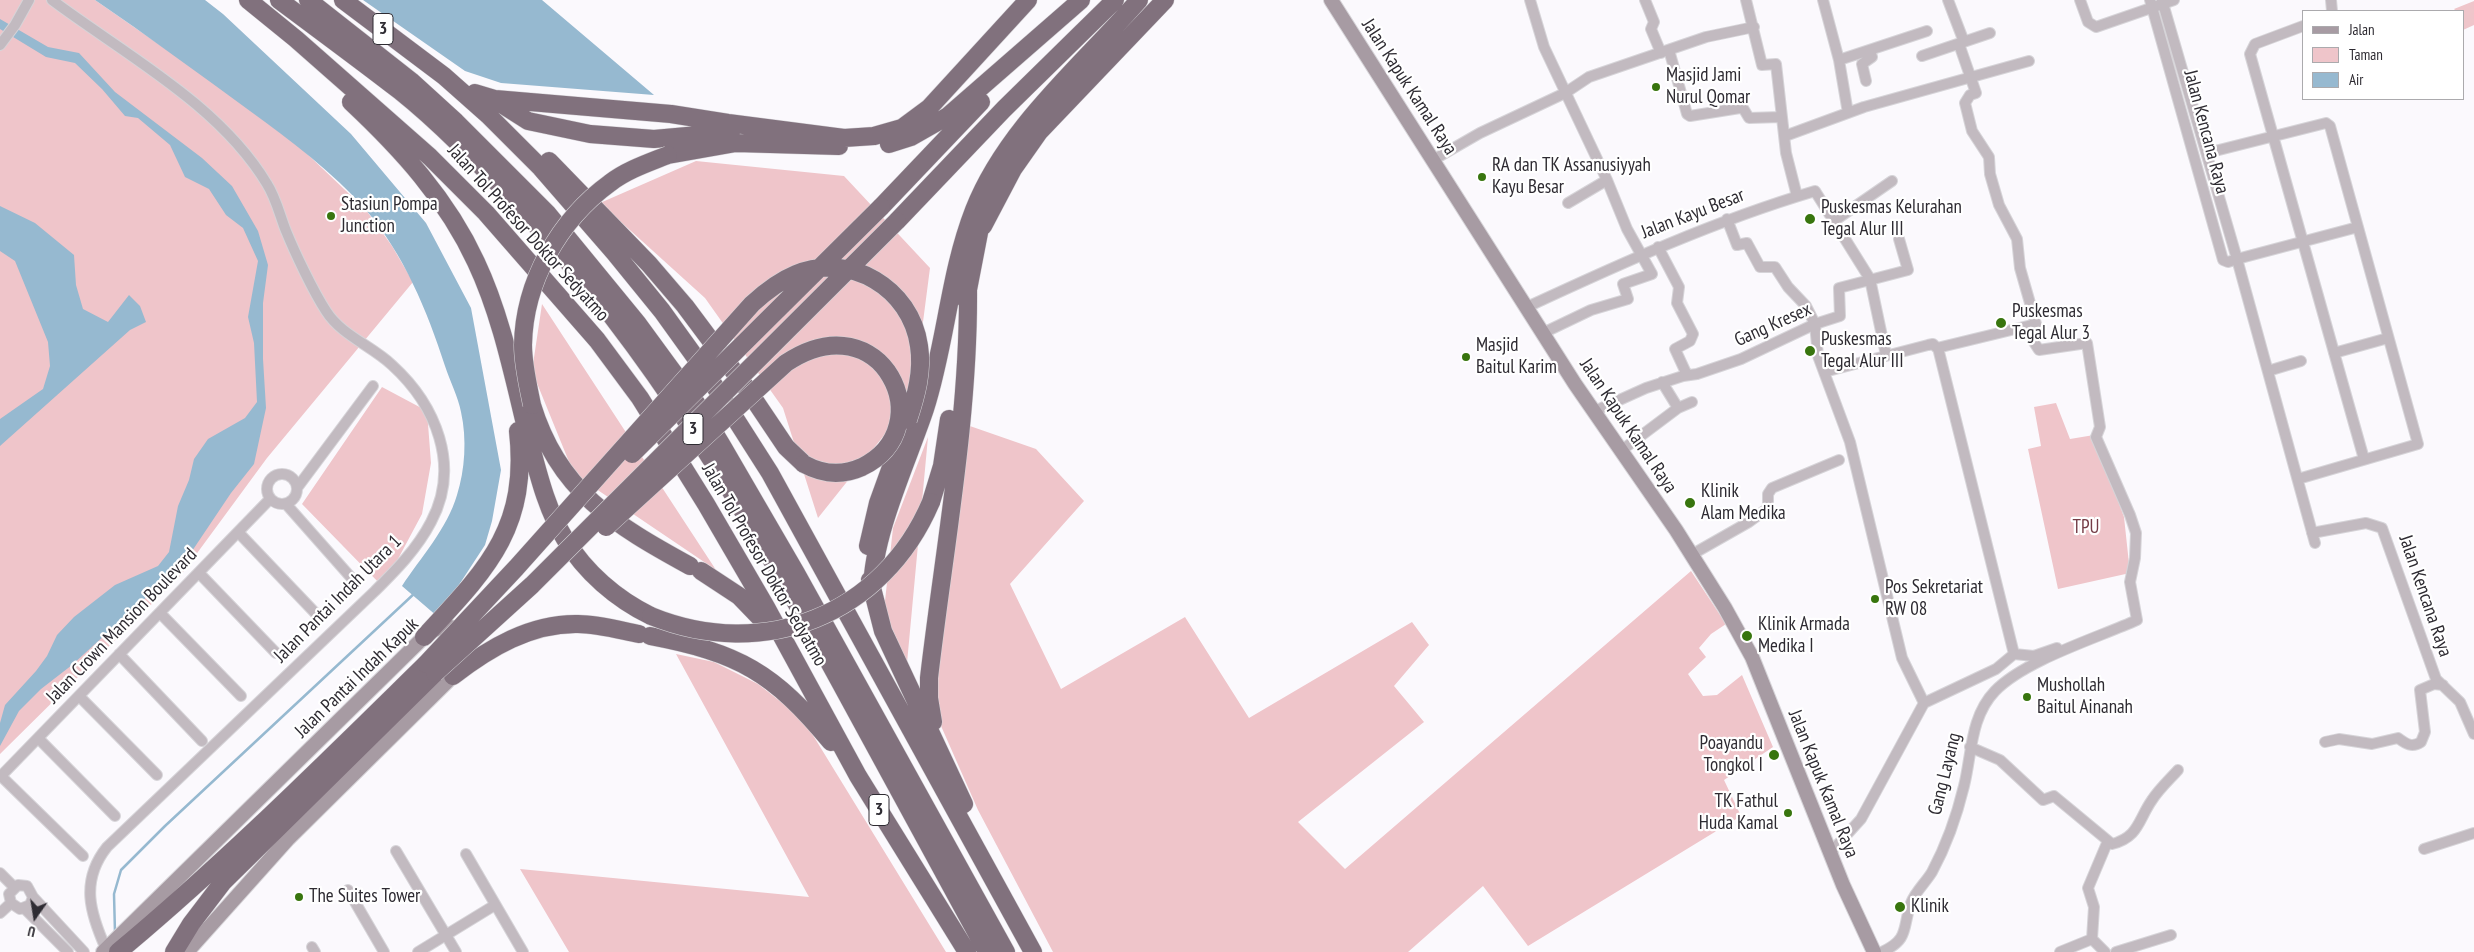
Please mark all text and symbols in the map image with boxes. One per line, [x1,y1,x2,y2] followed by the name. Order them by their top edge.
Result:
[2302,10,2464,100] legend
[373,13,393,44] road number: 3
[1357,15,1461,159] street label: Jalan Kapuk Kamal Raya
[2349,20,2375,39] text: Jalan
[2349,45,2383,64] text: Taman
[1666,65,1750,109] place label: Masjid Jami Nurul Qomar
[2179,68,2233,196] street label: Jalan Kencana Raya
[2349,70,2363,89] text: Air
[1650,81,1662,93] marker: Masjid Jami Nurul Qomar
[442,140,614,326] street label: Jalan Tol Profesor Doktor Sedyatmo
[1492,155,1651,199] place label: RA dan TK Assanusiyyah Kayu Besar
[1476,171,1488,183] marker: RA dan TK Assanusiyyah Kayu Besar
[1638,184,1748,244] street label: Jalan Kayu Besar
[341,194,438,238] place label: Stasiun Pompa Junction
[1821,197,1962,241] place label: Puskesmas Kelurahan Tegal Alur III
[325,210,337,222] marker: Stasiun Pompa Junction
[1803,212,1817,226] marker: Puskesmas Kelurahan Tegal Alur III
[1731,298,1815,352] street label: Gang Kresex
[2012,301,2090,345] place label: Puskesmas Tegal Alur 3
[1994,316,2008,330] marker: Puskesmas Tegal Alur 3
[1821,329,1904,373] place label: Puskesmas Tegal Alur III
[1476,335,1557,379] place label: Masjid Baitul Karim
[1803,344,1817,358] marker: Puskesmas Tegal Alur III
[1460,351,1472,363] marker: Masjid Baitul Karim
[1575,354,1681,498] street label: Jalan Kapuk Kamal Raya
[683,414,703,444] road number: 3
[697,460,831,670] street label: Jalan Tol Profesor Doktor Sedyatmo
[1701,481,1786,525] place label: Klinik Alam Medika
[1683,496,1697,510] marker: Klinik Alam Medika
[2073,517,2099,539] park label: TPU
[270,531,406,667] street label: Jalan Pantai Indah Utara 1
[2394,532,2456,660] street label: Jalan Kencana Raya
[42,544,202,708] street label: Jalan Crown Mansion Boulevard
[1885,577,1983,621] place label: Pos Sekretariat RW 08
[1869,593,1881,605] marker: Pos Sekretariat RW 08
[290,613,424,743] street label: Jalan Pantai Indah Kapuk
[1758,614,1850,658] place label: Klinik Armada Medika I
[1740,629,1754,643] marker: Klinik Armada Medika I
[2037,675,2133,719] place label: Mushollah Baitul Ainanah
[2021,691,2033,703] marker: Mushollah Baitul Ainanah
[1783,707,1863,861] street label: Jalan Kapuk Kamal Raya
[1924,730,1966,818] street label: Gang Layang
[1700,733,1763,777] place label: Poayandu Tongkol I
[1767,748,1781,762] marker: Poayandu Tongkol I
[1699,791,1778,835] place label: TK Fathul Huda Kamal
[869,794,889,826] road number: 3
[1782,807,1794,819] marker: TK Fathul Huda Kamal
[309,886,420,908] place label: The Suites Tower
[293,891,305,903] marker: The Suites Tower
[10,892,60,942] north arrow
[1911,896,1949,918] place label: Klinik
[1893,900,1907,914] marker: Klinik
[26,922,37,941] text: U

